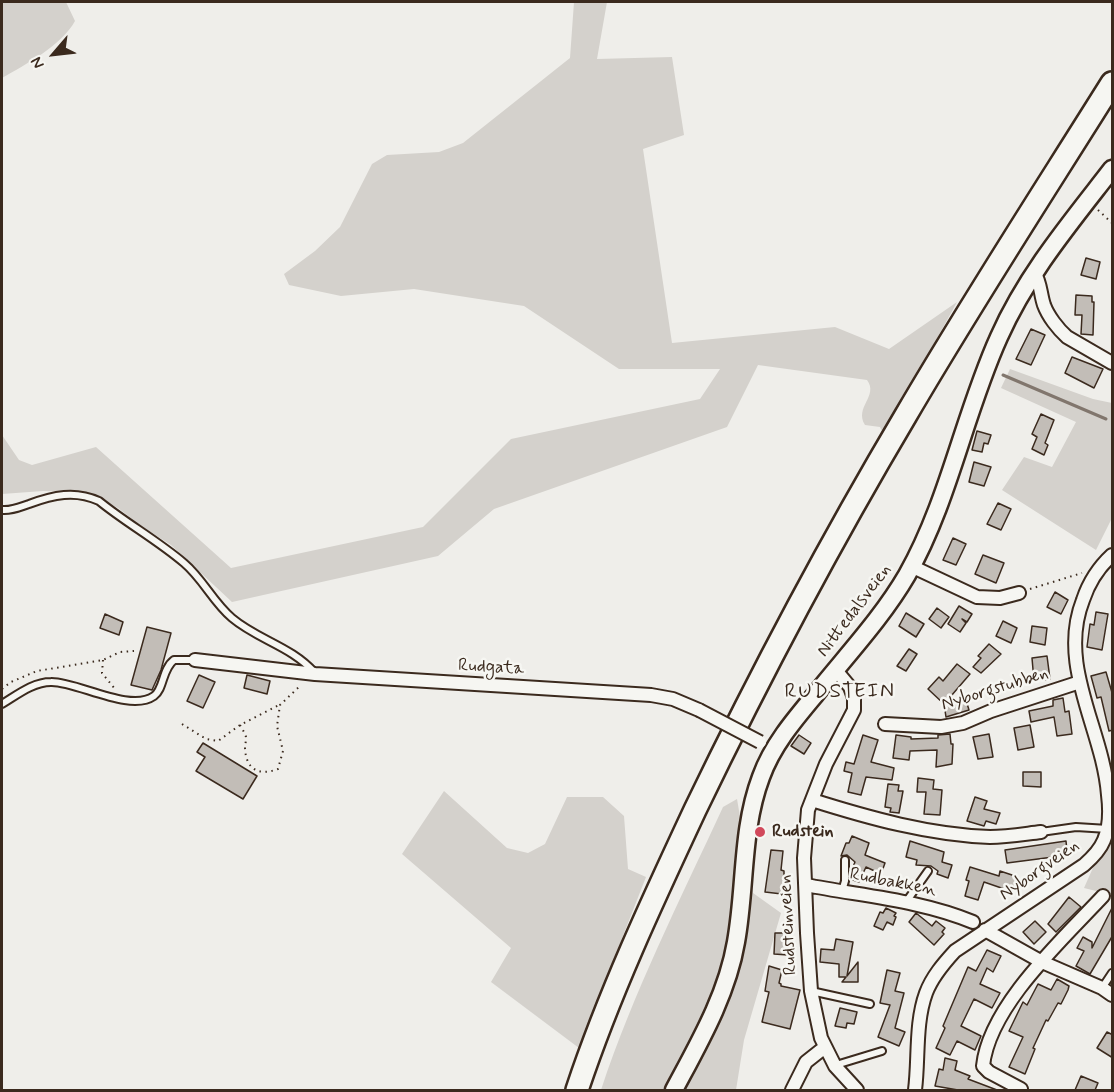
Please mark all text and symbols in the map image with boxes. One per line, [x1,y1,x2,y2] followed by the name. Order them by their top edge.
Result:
[24,24,84,84] north arrow
[26,53,49,72] text: N
[813,560,897,662] street label: Nittedalsveien
[457,655,525,681] street label: Rudgata
[939,663,1051,717] street label: Nyborgstubben
[784,680,896,706] district label: RUDSTEIN
[772,821,834,843] place label: Rudstein
[753,825,767,839] marker: Rudstein
[996,836,1084,906] street label: Nyborgveien
[848,864,938,902] street label: Rudbakken
[776,874,802,976] street label: Rudsteinveien

